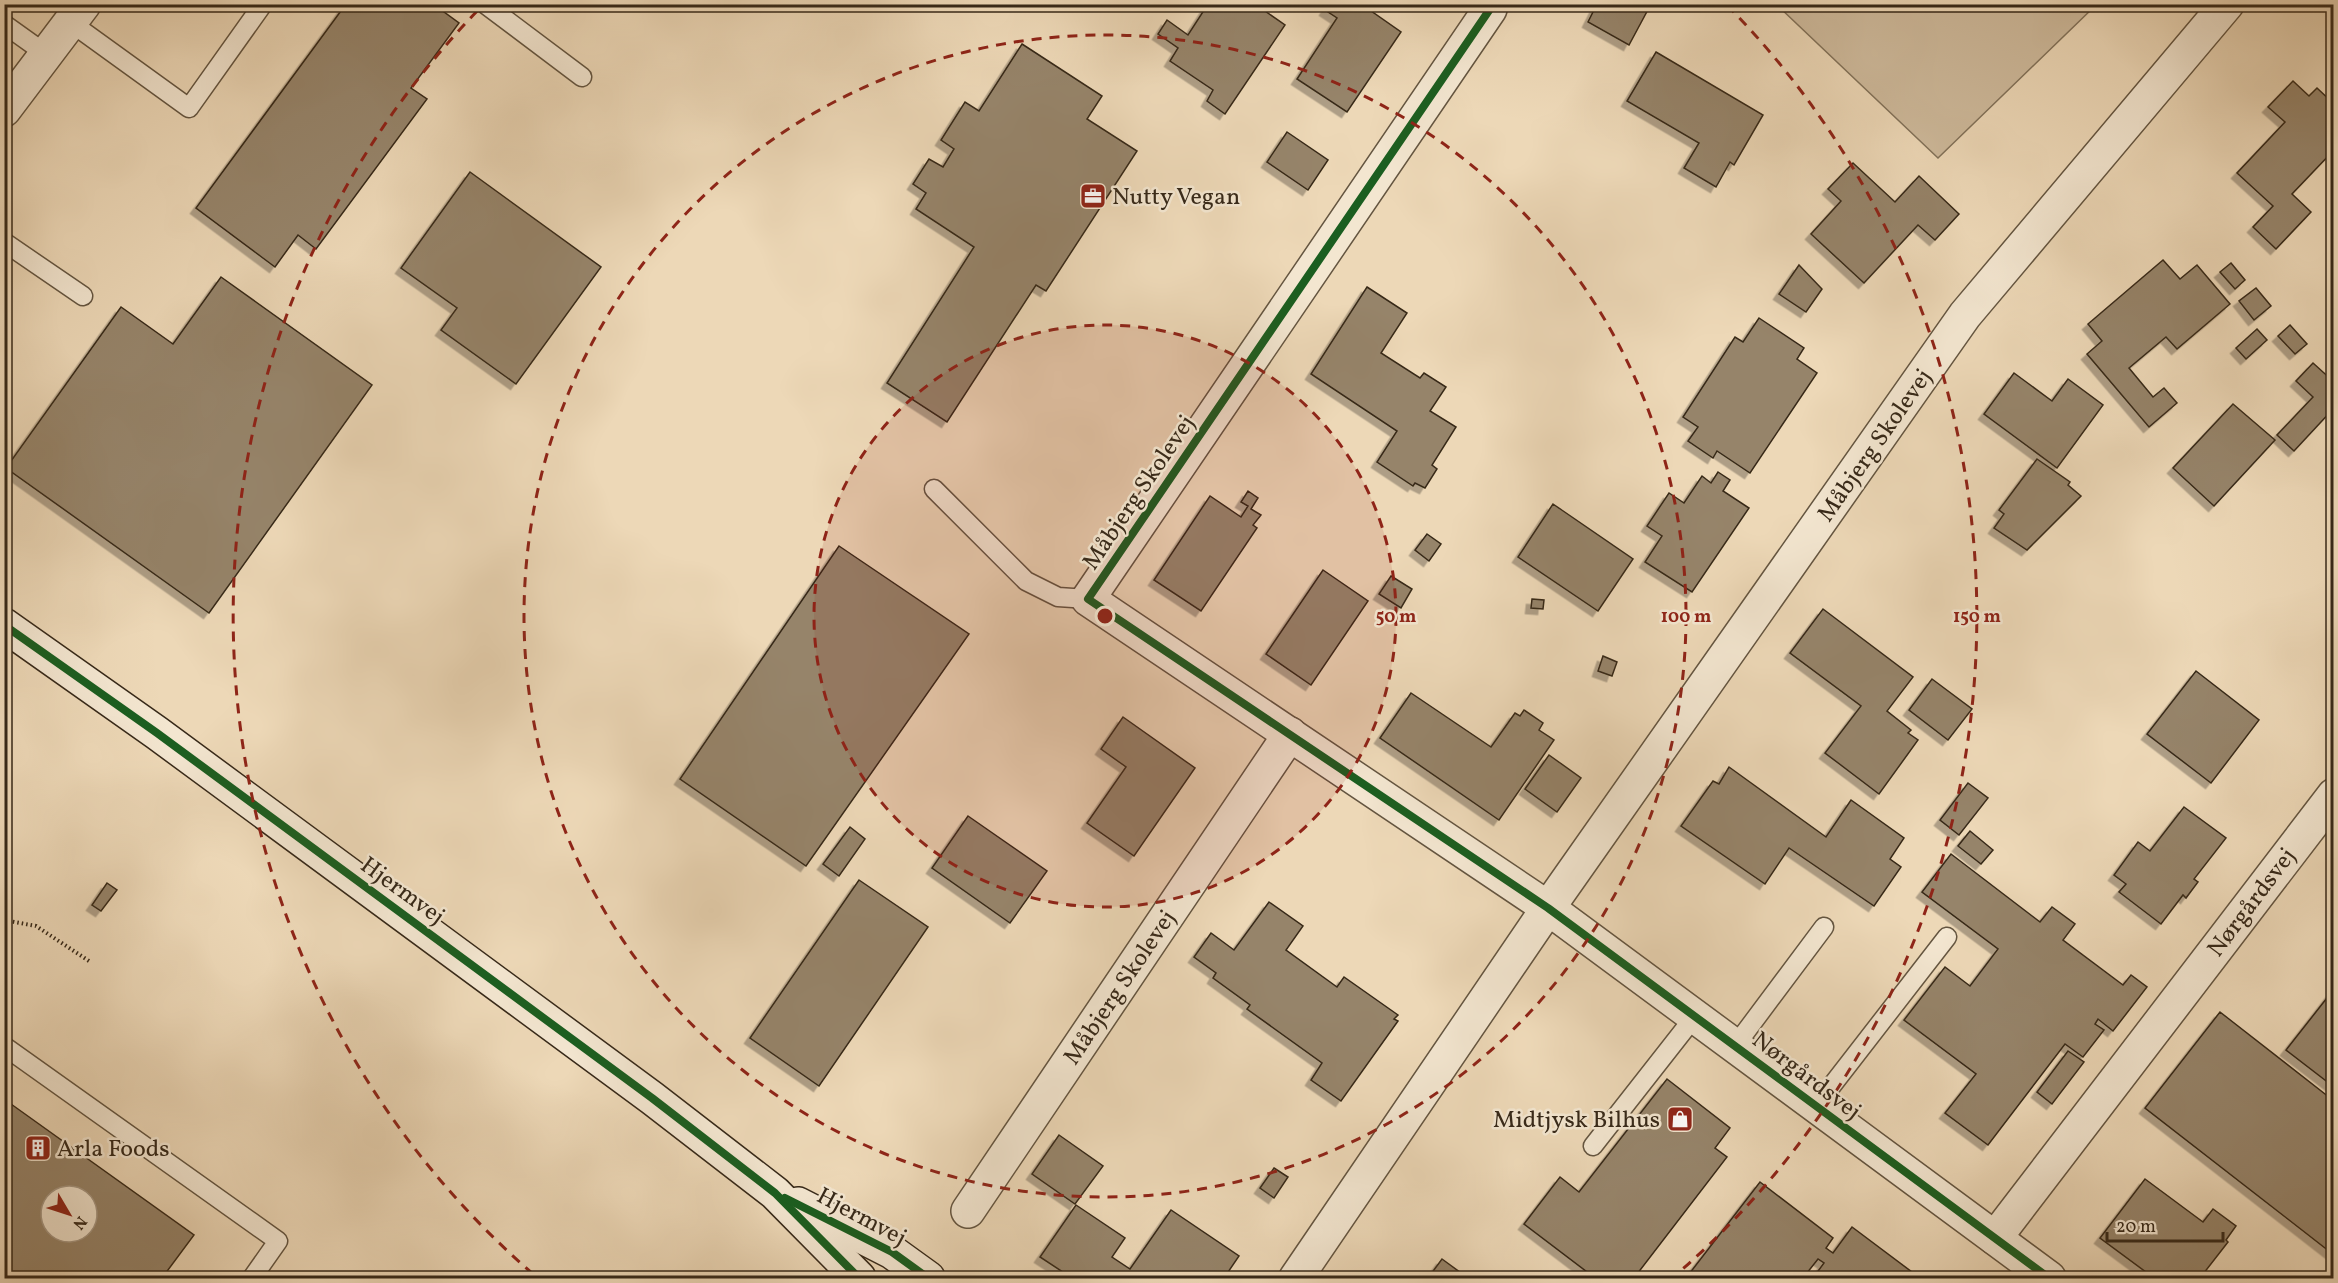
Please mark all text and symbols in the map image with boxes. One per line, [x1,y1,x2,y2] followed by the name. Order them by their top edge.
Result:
[1078,181,1108,211] office icon: Nutty Vegan
[1112,181,1240,215] place label: Nutty Vegan
[1810,363,1941,530] street label: Måbjerg Skolevej
[1075,409,1204,577] street label: Måbjerg Skolevej
[1376,605,1416,630] text: 50 m
[1661,605,1711,630] text: 100 m
[1953,605,2001,630] text: 150 m
[1095,606,1115,626] centre of rings
[2200,842,2305,965] street label: Nørgårdsvej
[353,849,451,934] street label: Hjermvej
[1056,904,1185,1072] street label: Måbjerg Skolevej
[1744,1024,1867,1129] street label: Nørgårdsvej
[1493,1104,1660,1138] place label: Midtjysk Bilhus
[1665,1104,1695,1134] shop icon: Midtjysk Bilhus
[23,1133,53,1163] building icon: Arla Foods
[57,1133,170,1167] place label: Arla Foods
[810,1180,912,1256] street label: Hjermvej
[39,1184,99,1244] north arrow
[2107,1205,2222,1243] scale bar
[67,1211,91,1234] text: N
[2116,1215,2156,1240] text: 20 m

